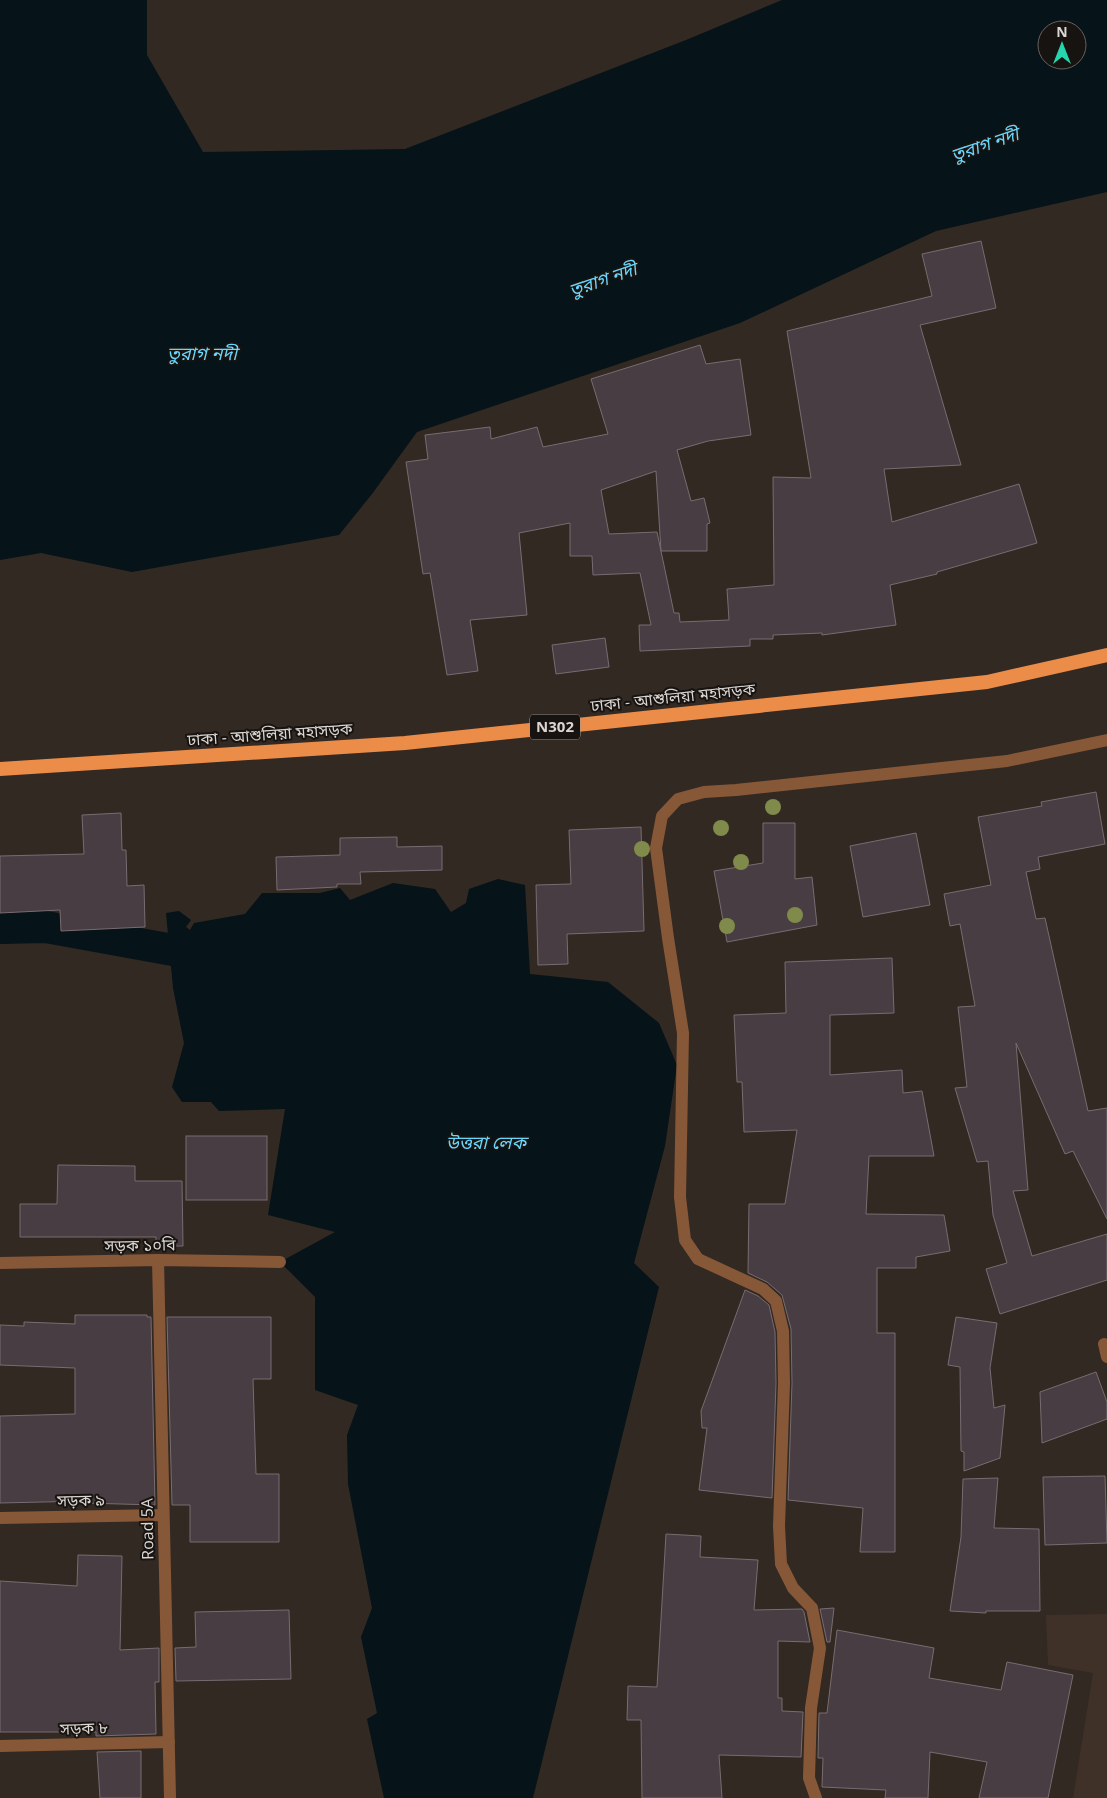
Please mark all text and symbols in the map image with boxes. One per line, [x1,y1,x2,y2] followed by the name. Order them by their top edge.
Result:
[1037,20,1087,70] north arrow
[1056,22,1068,41] text: N
[948,120,1025,167] water label: তুরাগ নদী
[566,255,643,302] water label: তুরাগ নদী
[167,341,240,365] water label: তুরাগ নদী
[589,677,758,717] street label: ঢাকা - আশুলিয়া মহাসড়ক
[530,714,580,740] road number: N302
[186,717,354,751] street label: ঢাকা - আশুলিয়া মহাসড়ক
[446,1130,529,1154] water label: উত্তরা লেক
[103,1233,176,1257] street label: সড়ক ১০বি
[56,1489,105,1511] street label: সড়ক ৯
[135,1497,159,1560] street label: Road 5A
[59,1716,108,1740] street label: সড়ক ৮

